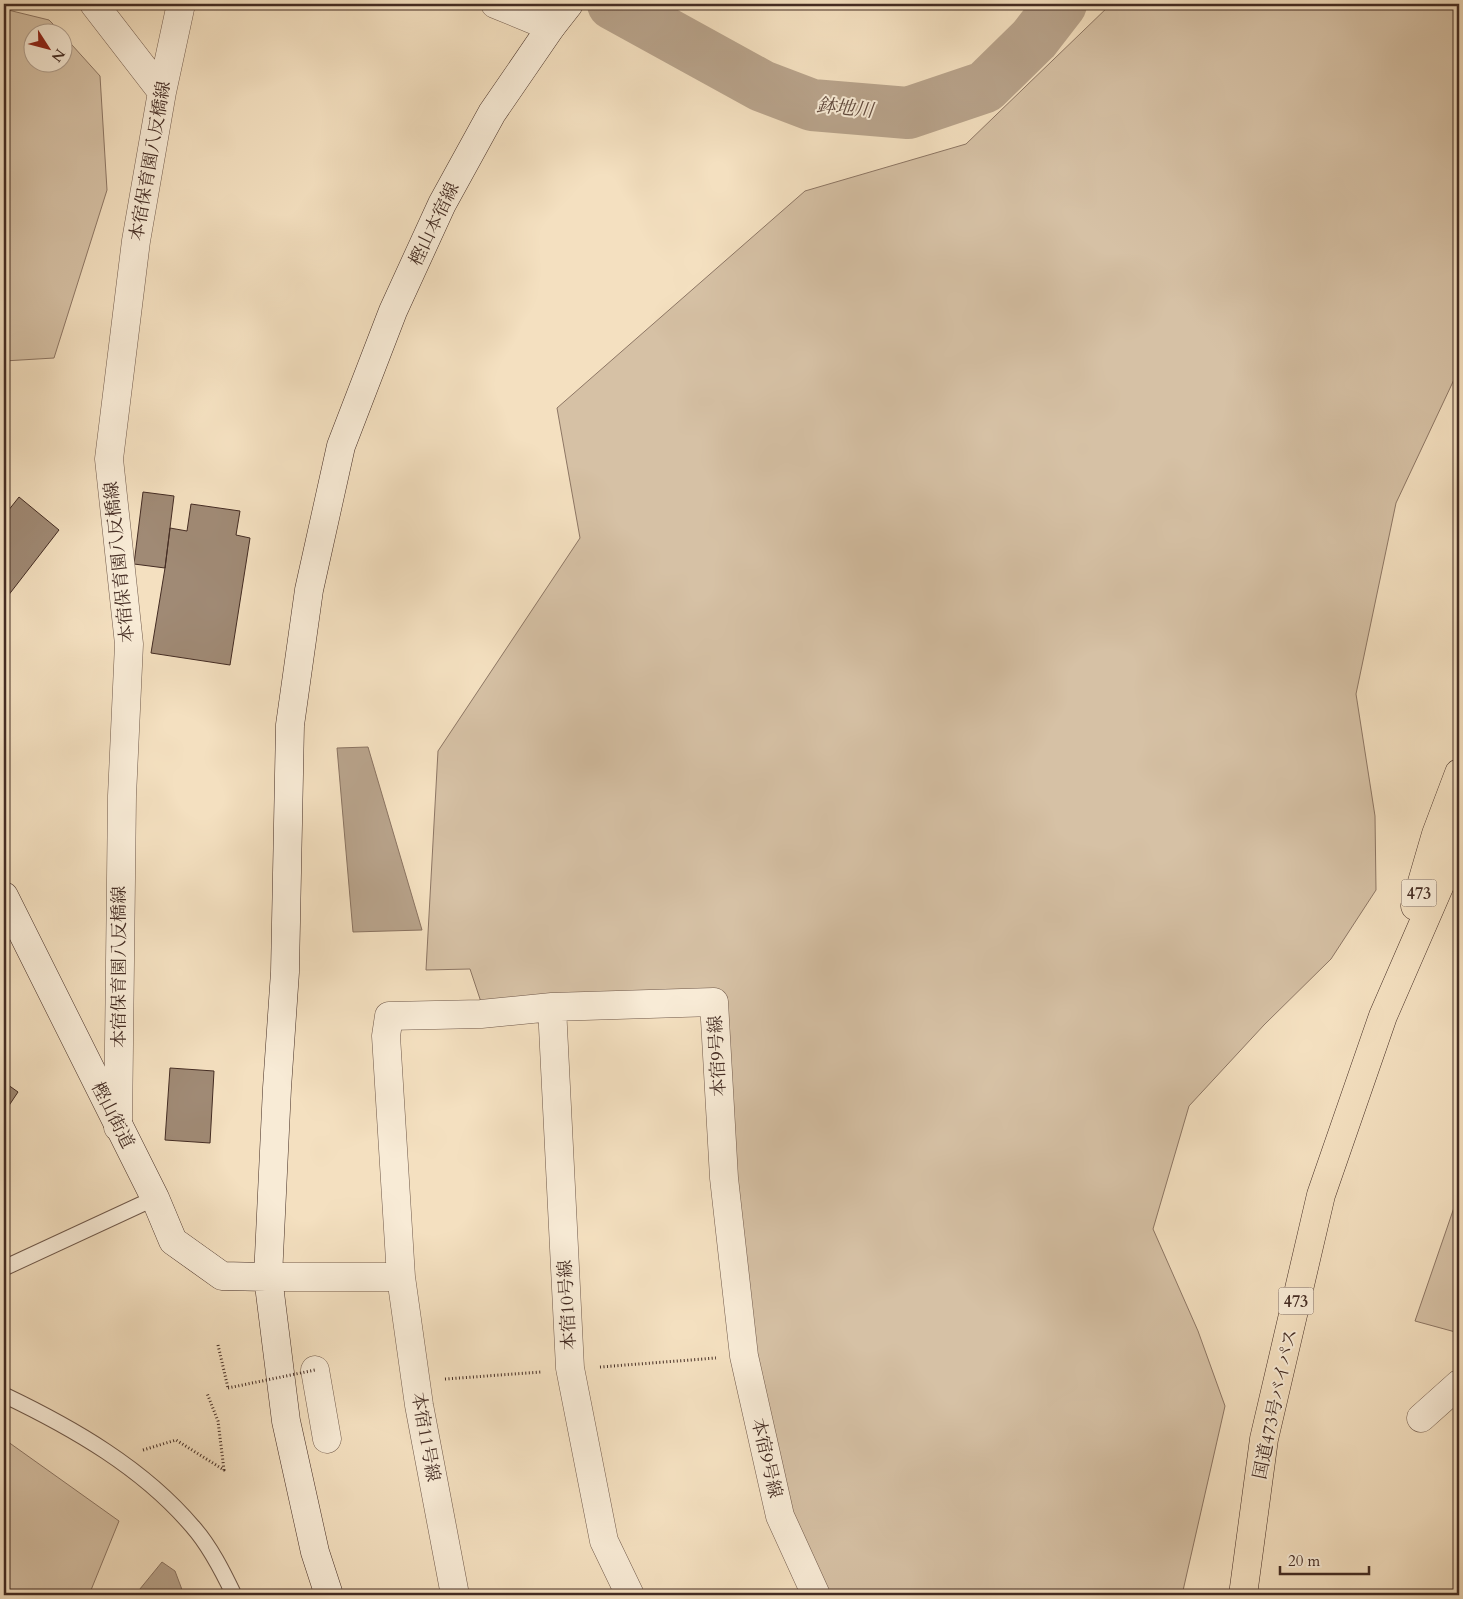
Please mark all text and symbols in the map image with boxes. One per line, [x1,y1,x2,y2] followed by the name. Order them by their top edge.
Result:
[22,22,72,72] north arrow
[47,45,69,66] text: N
[124,79,177,243] street label: 本宿保育園八反橋線
[815,92,877,124] water label: 鉢地川
[403,178,465,270] street label: 樫山本宿線
[99,480,140,644] street label: 本宿保育園八反橋線
[1402,880,1436,906] road number: 473
[107,886,132,1048] street label: 本宿保育園八反橋線
[703,1015,732,1097] street label: 本宿9号線
[85,1077,140,1153] street label: 樫山街道
[553,1259,582,1351] street label: 本宿10号線
[1278,1288,1314,1314] road number: 473
[1247,1327,1304,1482] street label: 国道473号バイパス
[405,1390,446,1484] street label: 本宿11号線
[745,1416,788,1501] street label: 本宿9号線
[1280,1544,1369,1576] scale bar
[1288,1551,1320,1571] text: 20 m

